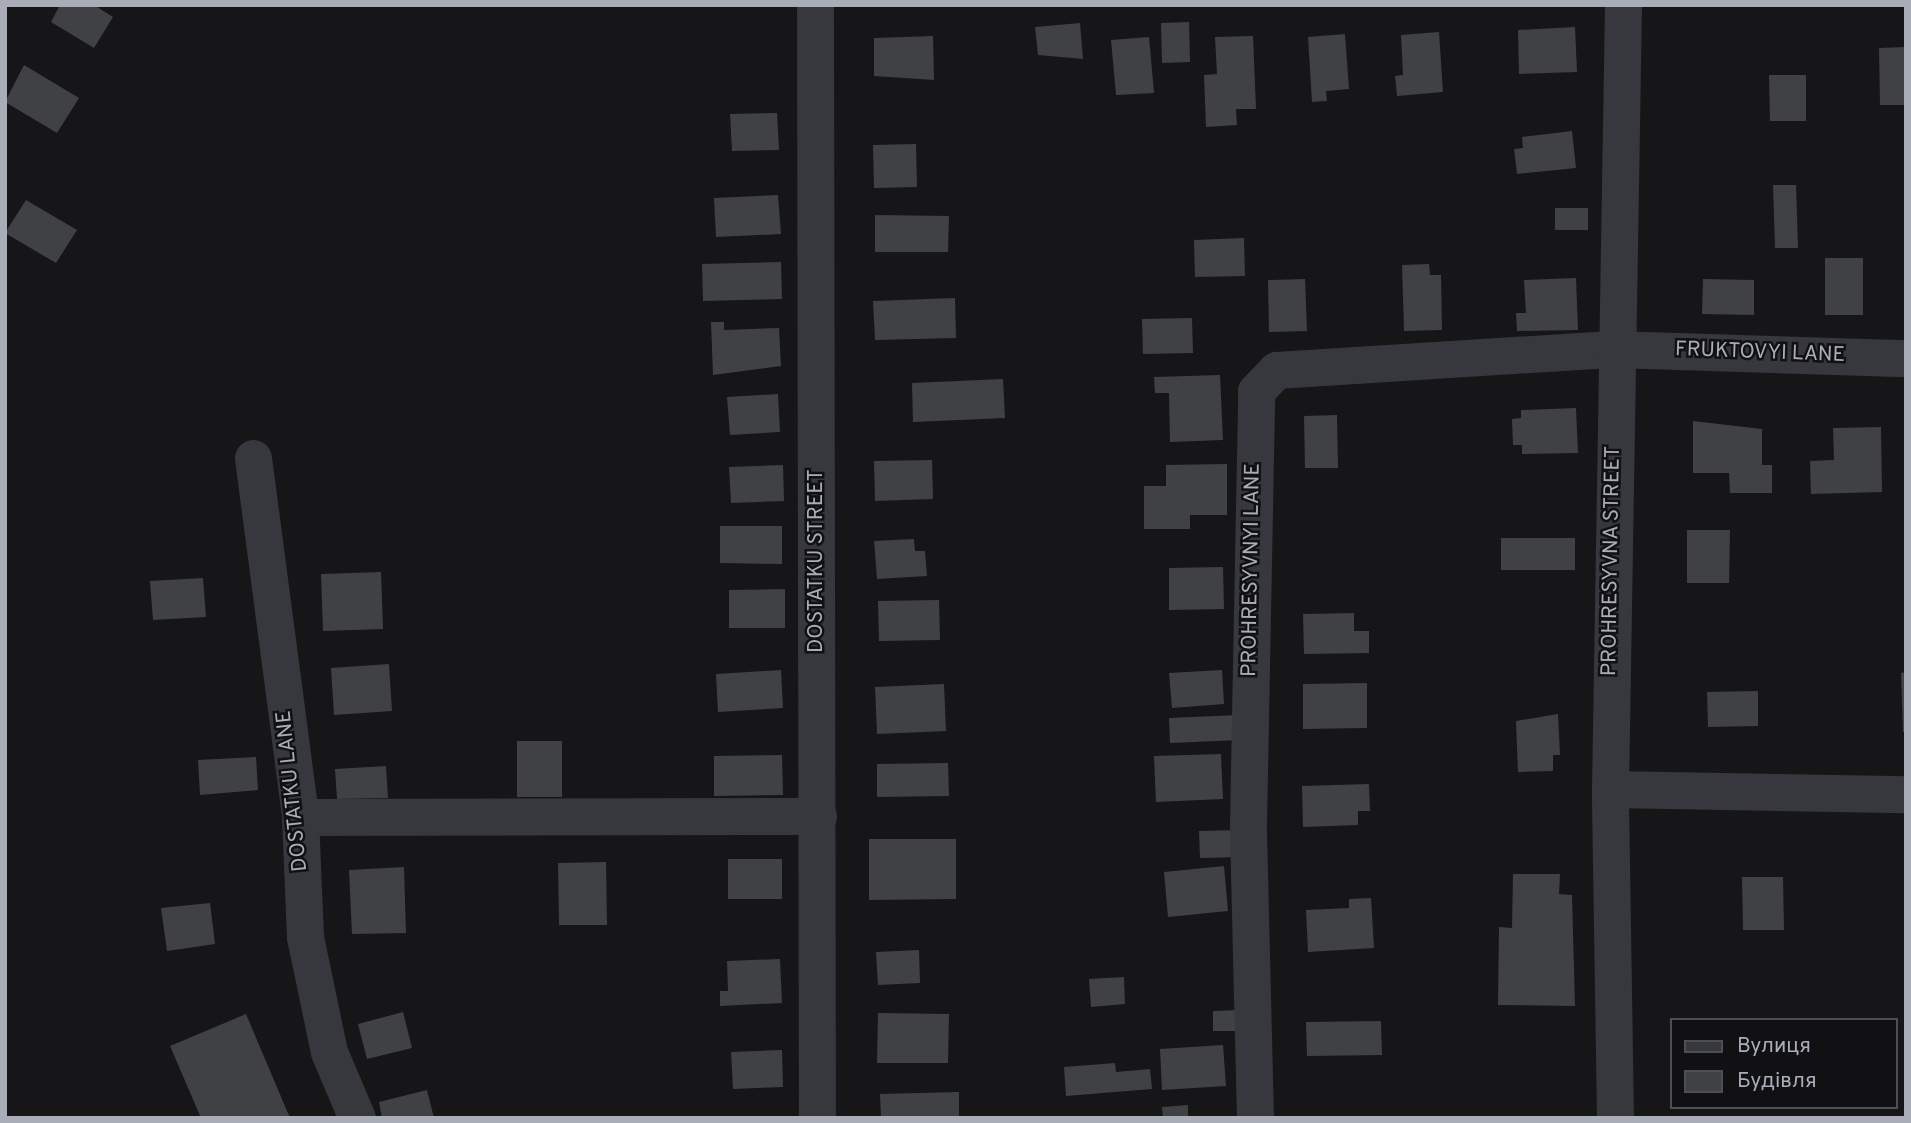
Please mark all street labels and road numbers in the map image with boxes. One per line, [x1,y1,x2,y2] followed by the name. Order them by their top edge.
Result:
[1675,337,1845,369] street label: FRUKTOVYI LANE
[1597,445,1627,677] street label: PROHRESYVNA STREET
[1238,463,1266,677] street label: PROHRESYVNYI LANE
[804,469,830,653] street label: DOSTATKU STREET
[272,709,314,873] street label: DOSTATKU LANE

